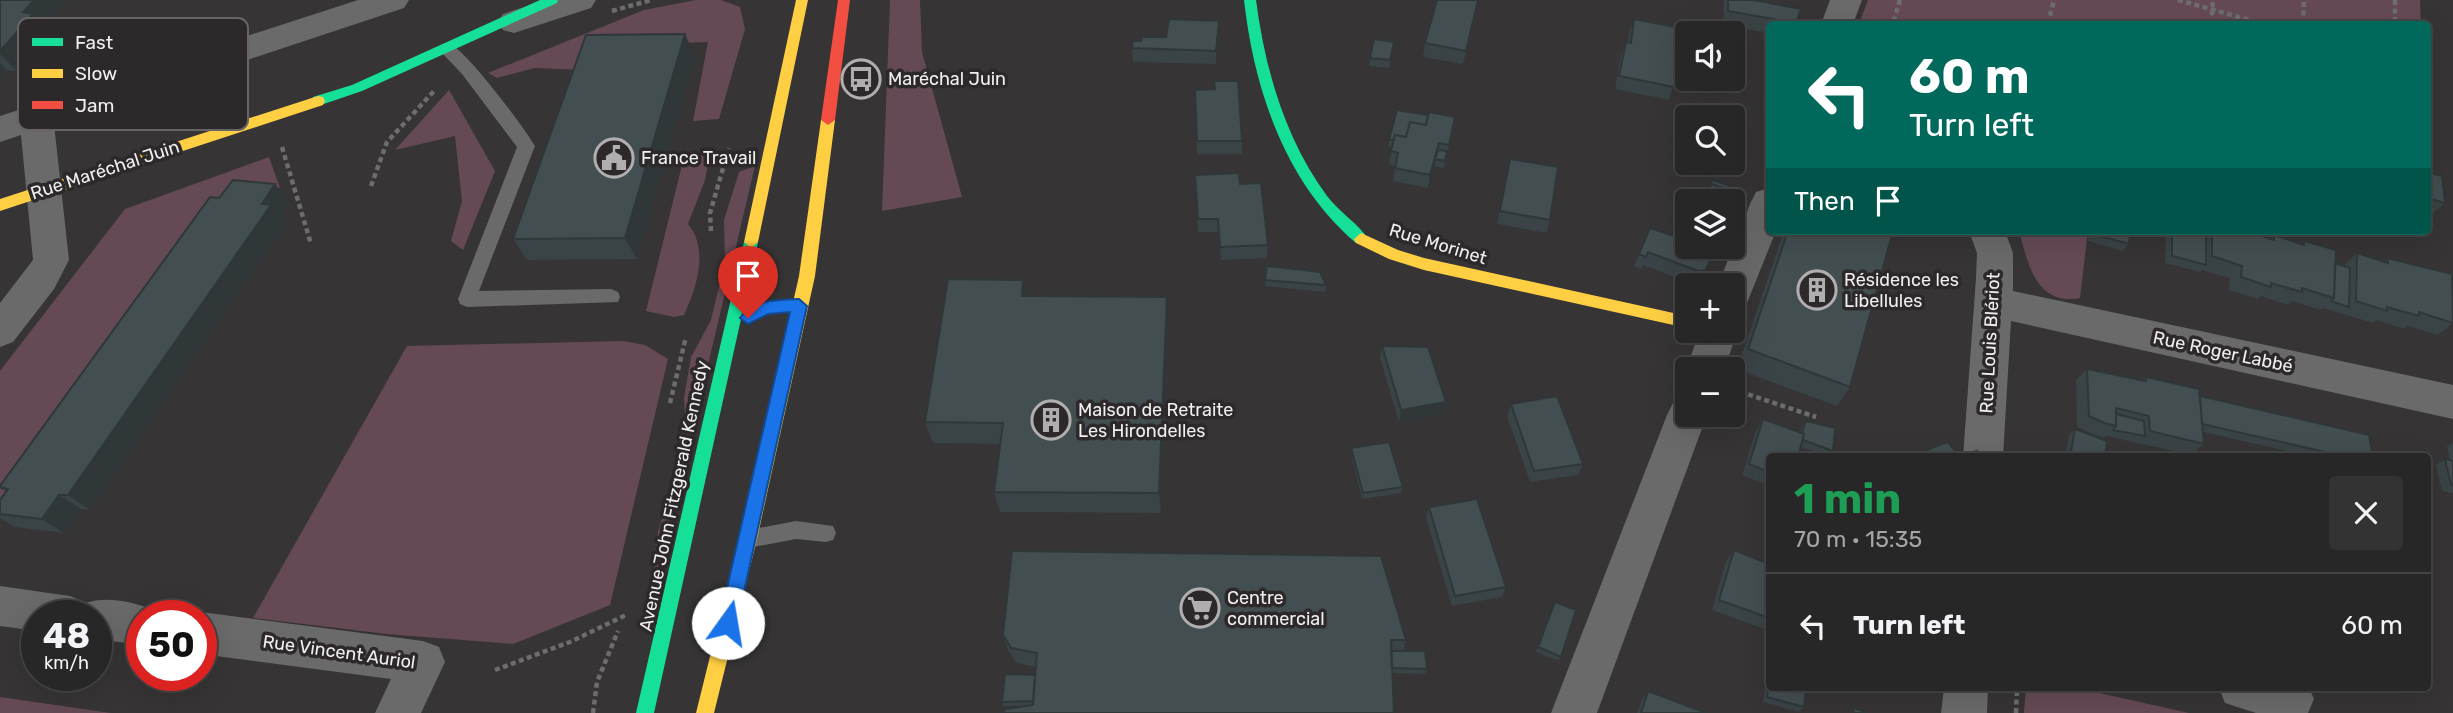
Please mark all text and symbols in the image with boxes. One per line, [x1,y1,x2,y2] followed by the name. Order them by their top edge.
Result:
[18,18,248,130] legend
[1675,21,1745,427] map controls
[1675,21,1745,91] button: sound
[75,31,114,54] text: Fast
[1909,47,2030,105] text: 60 m
[1794,49,1885,140] icon: left
[840,58,882,100] bus stop icon: Maréchal Juin
[75,62,117,85] text: Slow
[888,68,1006,90] place label: Maréchal Juin
[75,94,114,117] text: Jam
[1675,105,1745,175] button: search
[1909,106,2034,144] text: Turn left
[28,136,182,204] street label: Rue Maréchal Juin
[593,137,635,179] public building icon: France Travail
[641,147,756,169] place label: France Travail
[1869,182,1907,220] icon: arrive
[1794,186,1855,217] text: Then
[1675,189,1745,259] button: layers
[1387,219,1489,269] street label: Rue Morinet
[718,246,778,318] pin
[729,257,767,295] icon: arrive
[1796,269,1838,311] building icon: Résidence les Libellules
[1844,269,1959,312] place label: Résidence les Libellules
[1975,272,2005,414] street label: Rue Louis Blériot
[1675,273,1745,343] button: +
[2151,326,2295,378] street label: Rue Roger Labbé
[1675,357,1745,427] button: −
[635,359,713,633] street label: Avenue John Fitzgerald Kennedy
[1030,399,1072,441] building icon: Maison de Retraite Les Hirondelles
[1078,399,1233,442] place label: Maison de Retraite Les Hirondelles
[1794,474,1901,524] text: 1 min
[2329,476,2403,550] button: close
[1794,525,1922,553] text: 70 m · 15:35
[691,586,765,660] position arrow
[1179,587,1221,629] supermarket icon: Centre commercial
[1227,587,1325,630] place label: Centre commercial
[126,600,217,691] speed limit sign: 50
[1794,607,1832,645] icon: left
[1853,610,1965,641] text: Turn left
[2341,610,2403,641] text: 60 m
[43,615,90,657] text: 48
[261,630,417,674] street label: Rue Vincent Auriol
[44,652,89,674] text: km/h

